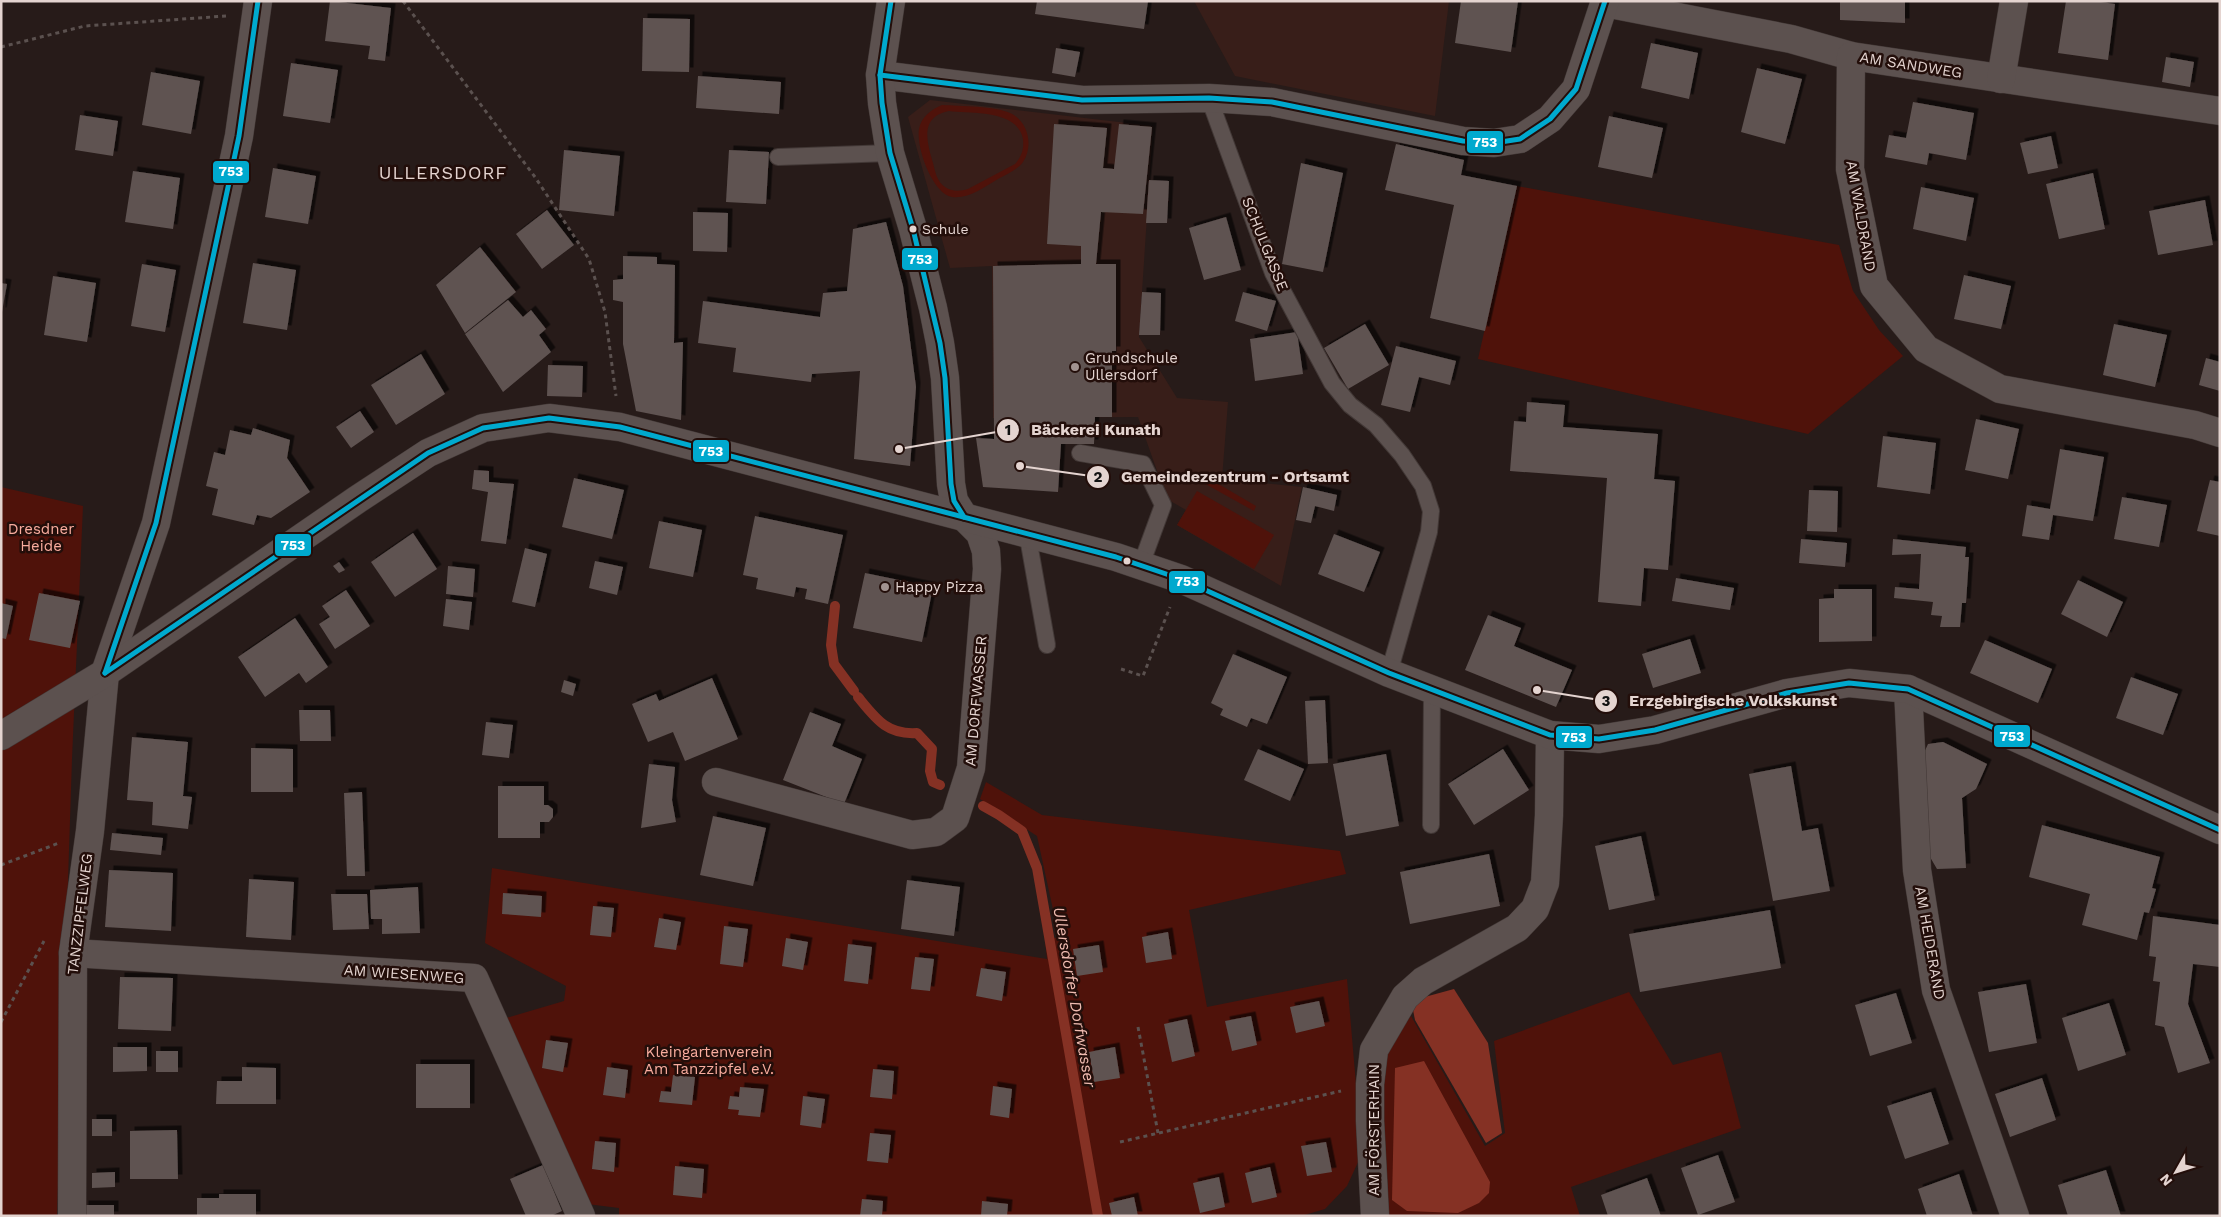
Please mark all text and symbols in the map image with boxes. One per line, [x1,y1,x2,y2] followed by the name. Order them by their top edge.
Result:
[1858,48,1964,82] street label: AM SANDWEG
[1466,130,1504,154] line badge: 753
[1473,134,1497,150] text: 753
[1842,159,1880,273] street label: AM WALDRAND
[212,160,250,184] line badge: 753
[379,162,507,183] district label: ULLERSDORF
[219,163,243,179] text: 753
[1238,194,1292,294] street label: SCHULGASSE
[922,221,968,237] place label: Schule
[908,224,918,234] marker: Schule
[901,247,939,271] line badge: 753
[908,251,932,267] text: 753
[1085,349,1178,384] place label: Grundschule Ullersdorf
[1069,361,1081,373] marker: Grundschule Ullersdorf
[996,414,1171,445] callout: Bäckerei Kunath
[1031,420,1161,439] text: Bäckerei Kunath
[1005,421,1011,439] text: 1
[692,439,730,463] line badge: 753
[699,443,723,459] text: 753
[1086,461,1359,492] callout: Gemeindezentrum - Ortsamt
[1121,467,1349,486] text: Gemeindezentrum - Ortsamt
[1094,468,1103,486] text: 2
[8,520,74,555] park label: Dresdner Heide
[274,533,312,557] line badge: 753
[281,537,305,553] text: 753
[1122,556,1132,566] unlabelled marker
[1168,570,1206,594] line badge: 753
[1175,573,1199,589] text: 753
[895,578,984,596] place label: Happy Pizza
[879,581,891,593] marker: Happy Pizza
[961,635,991,767] street label: AM DORFWASSER
[1594,685,1847,716] callout: Erzgebirgische Volkskunst
[1629,691,1837,710] text: Erzgebirgische Volkskunst
[1602,692,1611,710] text: 3
[1993,724,2031,748] line badge: 753
[1555,725,1593,749] line badge: 753
[2000,728,2024,744] text: 753
[1562,729,1586,745] text: 753
[64,852,96,976] street label: TANZZIPFELWEG
[1911,885,1949,1001] street label: AM HEIDERAND
[1049,905,1100,1090] water label: Ullersdorfer Dorfwasser
[343,961,465,987] street label: AM WIESENWEG
[644,1043,774,1078] park label: Kleingartenverein Am Tanzzipfel e.V.
[1365,1064,1383,1196] street label: AM FÖRSTERHAIN
[2151,1147,2201,1197] north arrow
[2156,1171,2175,1189] text: N

